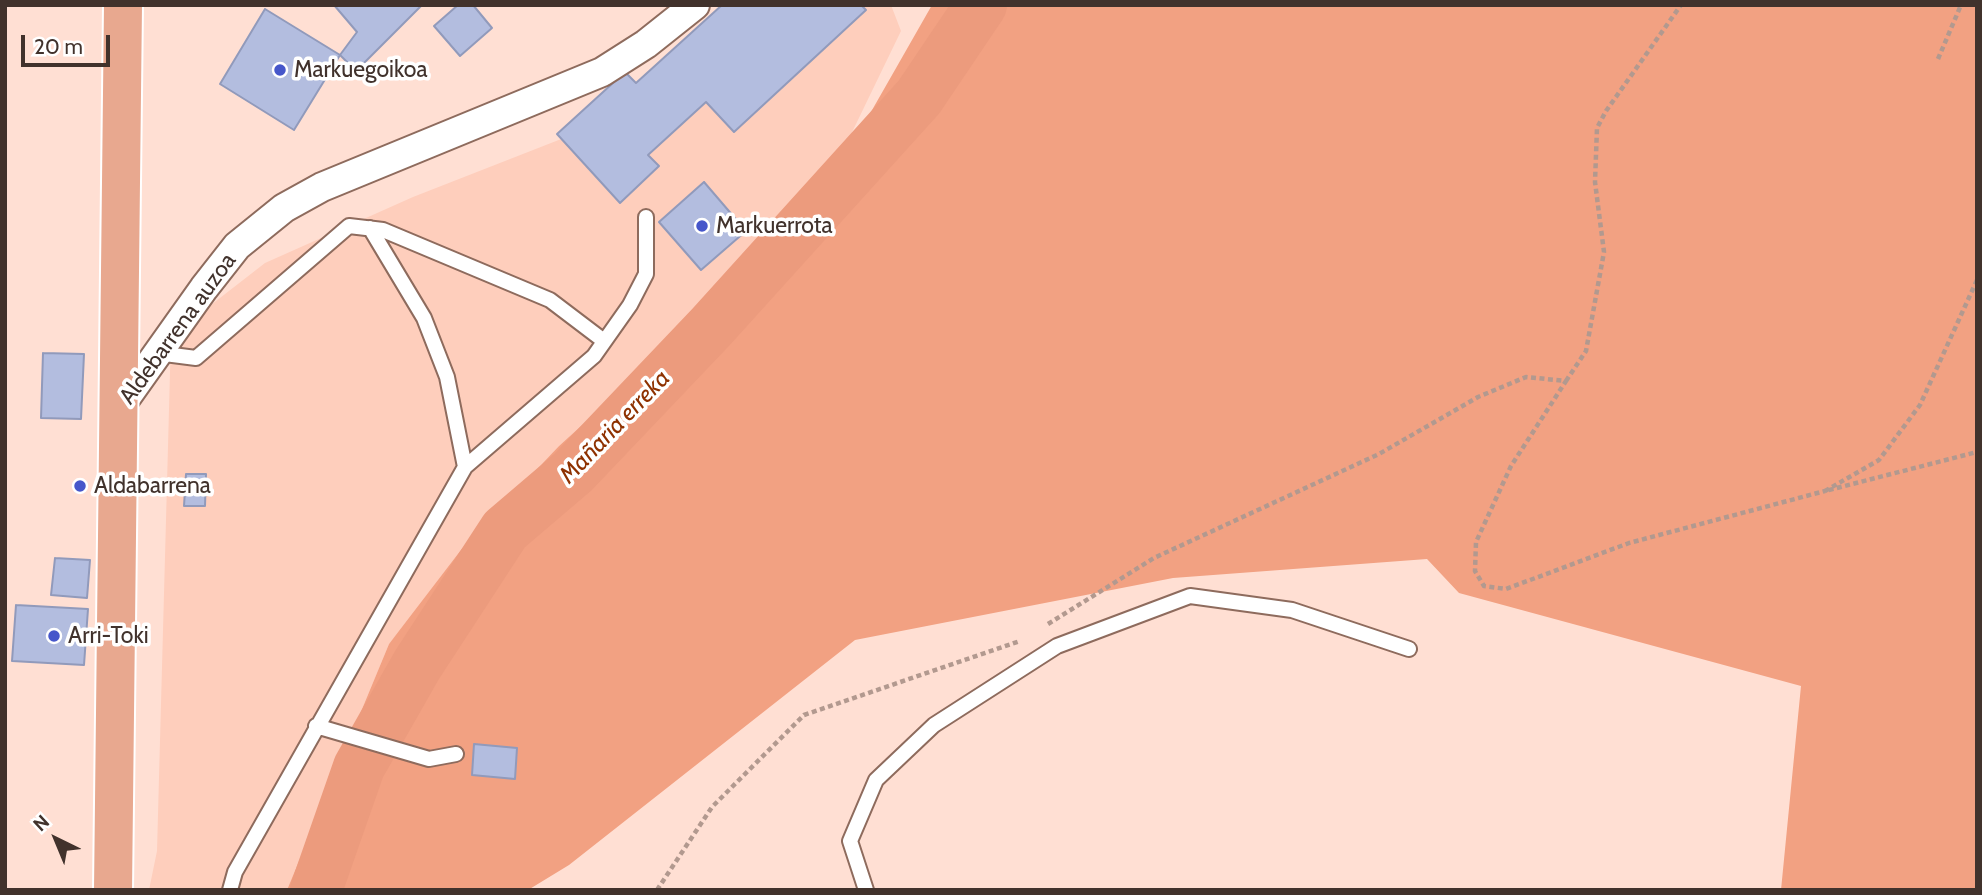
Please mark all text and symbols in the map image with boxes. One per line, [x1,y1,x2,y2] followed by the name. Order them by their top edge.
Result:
[24,21,114,65] scale bar
[34,34,83,59] text: 20 m
[294,56,427,84] place label: Markuegoikoa
[272,62,288,78] marker: Markuegoikoa
[716,212,832,240] place label: Markuerrota
[694,218,710,234] marker: Markuerrota
[114,248,242,410] street label: Aldebarrena auzoa
[554,364,676,490] water label: Mañaria erreka
[94,472,211,500] place label: Aldabarrena
[72,478,88,494] marker: Aldabarrena
[68,622,149,650] place label: Arri-Toki
[46,628,62,644] marker: Arri-Toki
[21,804,91,874] north arrow
[29,810,54,836] text: N

